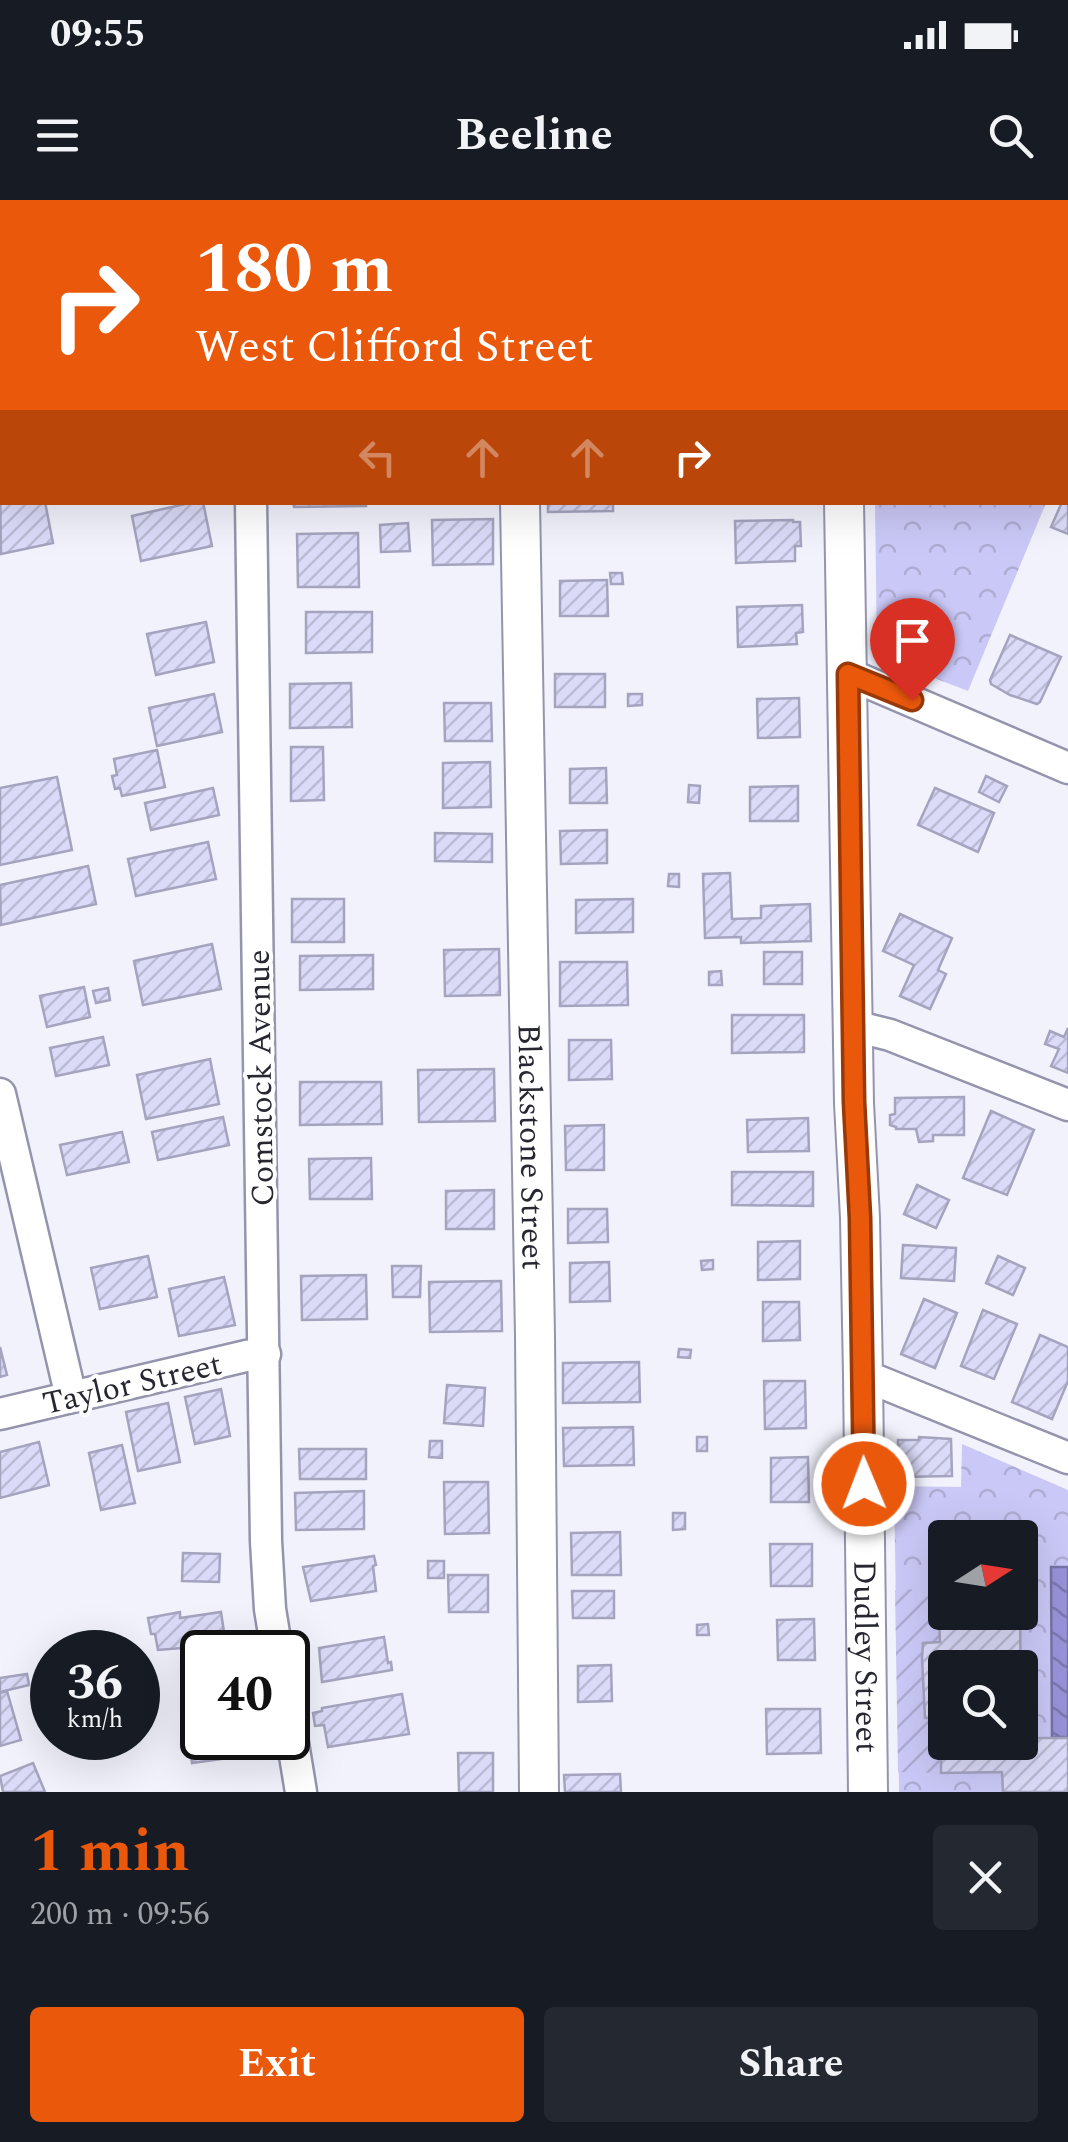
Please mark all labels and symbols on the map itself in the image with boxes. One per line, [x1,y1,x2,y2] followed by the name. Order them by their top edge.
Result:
[870,598,955,701] pin
[235,949,288,1207] street label: Comstock Avenue
[503,1023,557,1271] street label: Blackstone Street
[38,1340,227,1429] street label: Taylor Street
[812,1432,916,1536] position arrow
[928,1520,1038,1630] north arrow
[839,1560,891,1754] street label: Dudley Street
[180,1630,310,1760] speed limit sign: 40

